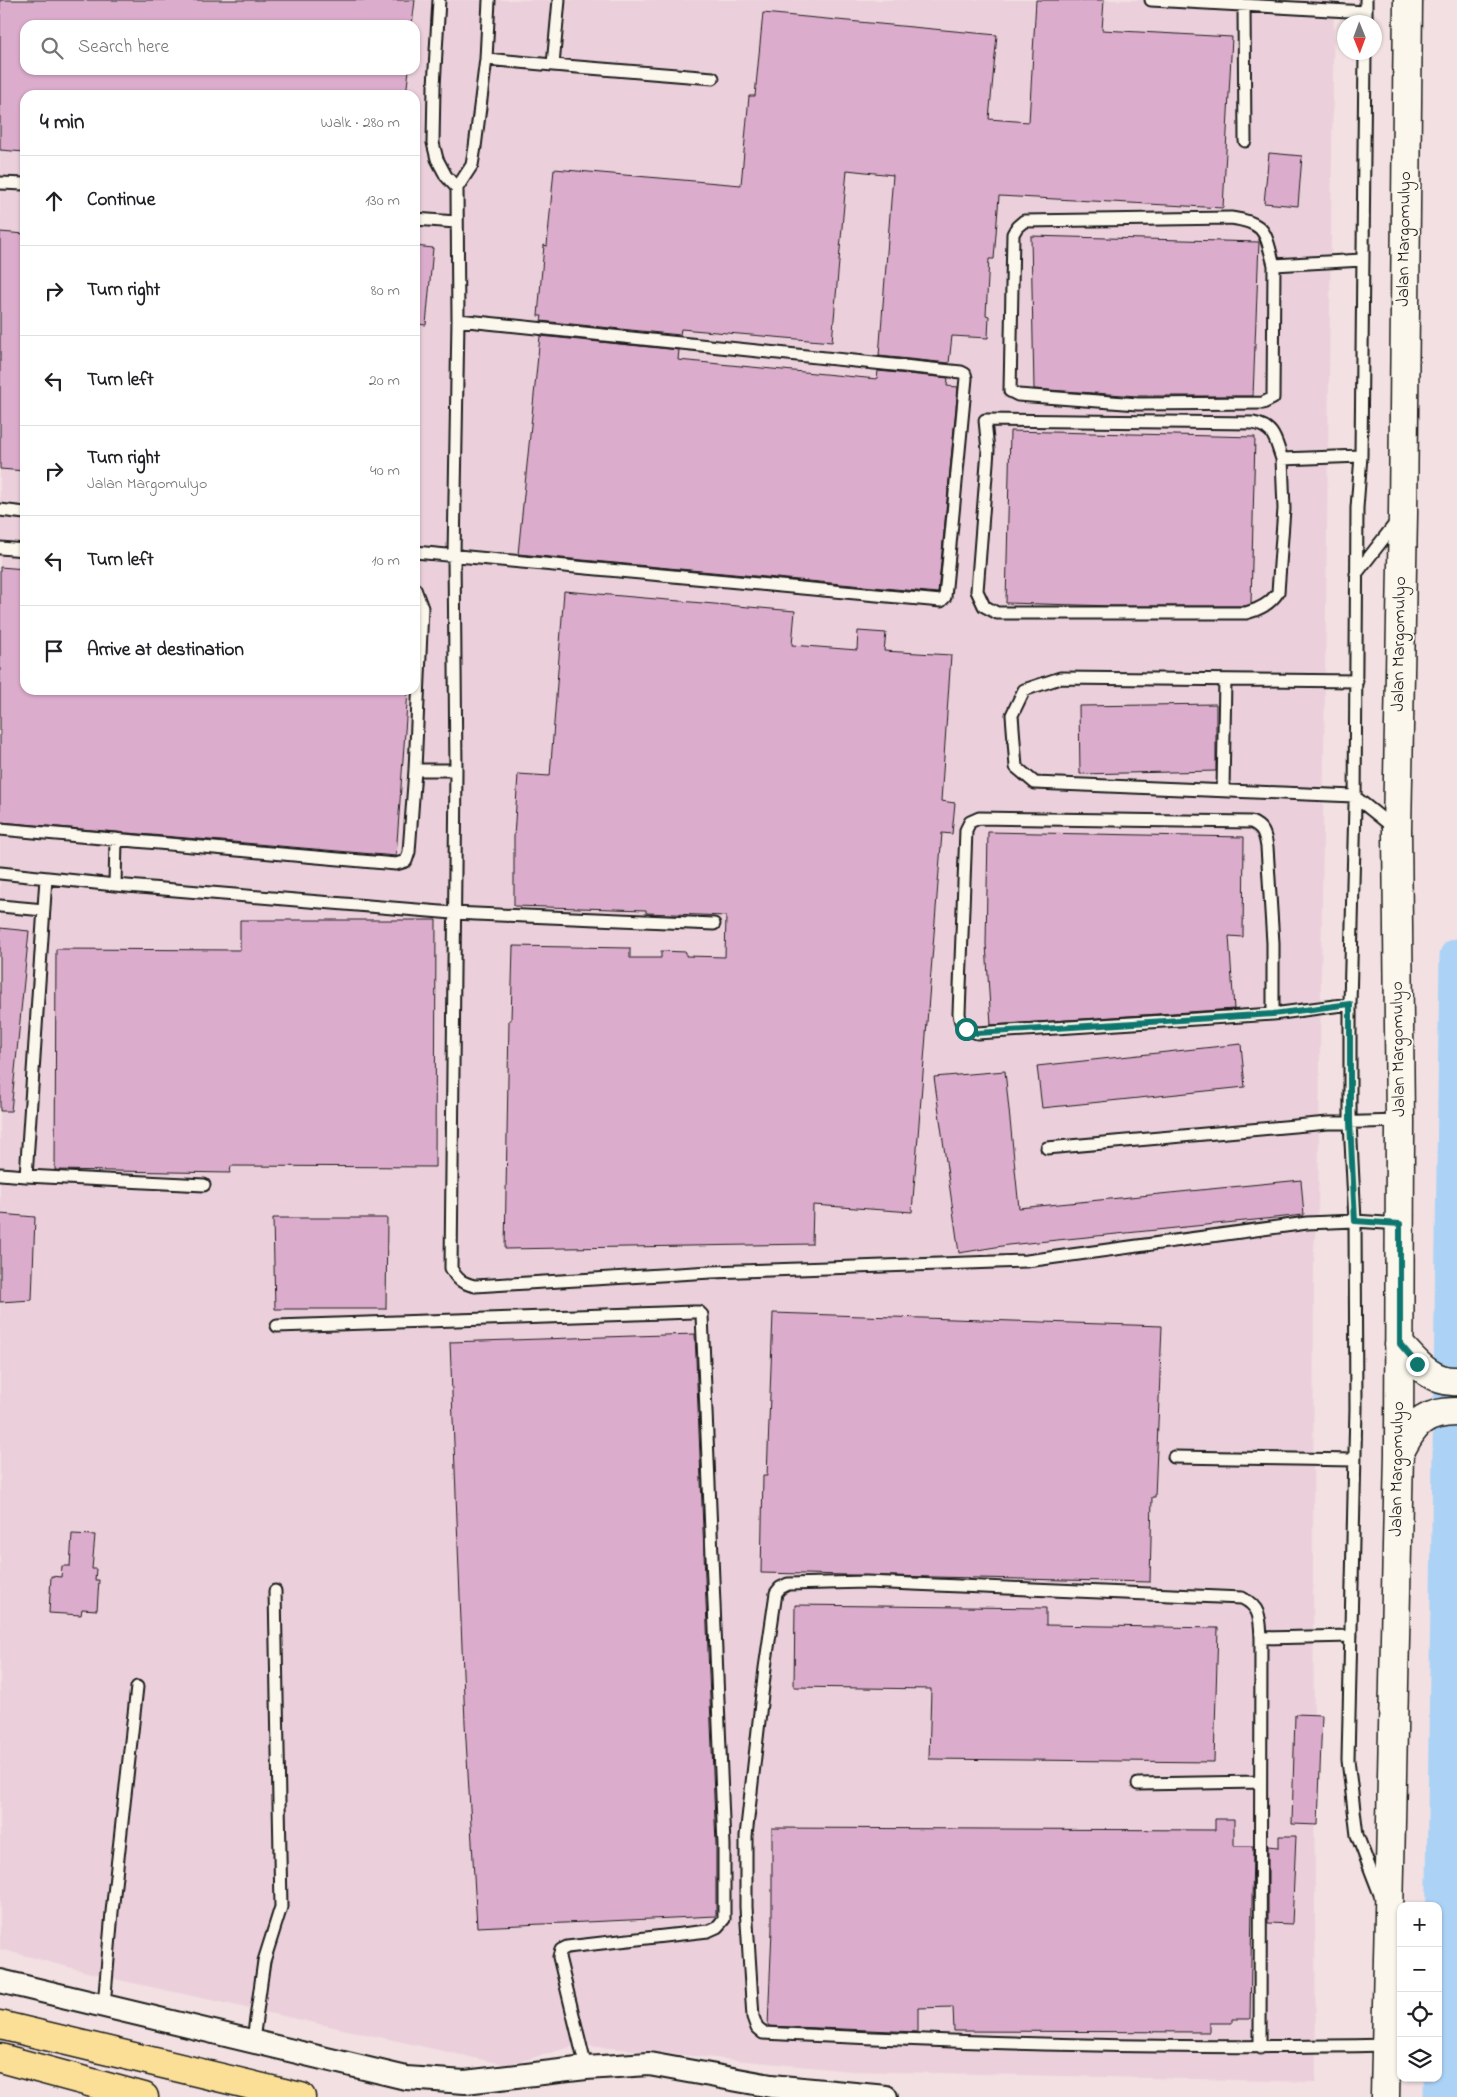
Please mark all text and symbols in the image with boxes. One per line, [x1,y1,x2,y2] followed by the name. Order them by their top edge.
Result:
[1337,15,1382,60] north arrow
[20,20,420,75] search box
[38,34,66,62] icon: search
[78,34,169,61] text: Search here
[40,108,84,138] text: 4 min
[321,111,400,135] text: Walk · 280 m
[1391,171,1420,307] street label: Jalan Margomulyo
[40,187,68,215] icon: ahead
[87,187,155,214] text: Continue
[365,189,400,213] text: 130 m
[40,277,68,305] icon: right
[87,277,160,304] text: Turn right
[371,279,400,303] text: 80 m
[40,367,68,395] icon: left
[87,367,154,394] text: Turn left
[369,369,400,393] text: 20 m
[87,445,160,472] text: Turn right
[40,457,68,485] icon: right
[370,459,400,483] text: 40 m
[87,472,207,496] text: Jalan Margomulyo
[40,547,68,575] icon: left
[87,547,154,574] text: Turn left
[372,549,400,573] text: 10 m
[1386,576,1415,712] street label: Jalan Margomulyo
[40,637,68,665] icon: arrive
[87,637,244,664] text: Arrive at destination
[1385,981,1414,1117] street label: Jalan Margomulyo
[955,1018,978,1041] route start
[1406,1353,1429,1376] route end
[1384,1401,1413,1537] street label: Jalan Margomulyo
[1397,1902,1442,2082] map controls
[1397,1902,1442,1947] button: +
[1397,1947,1442,1992] button: −
[1397,1992,1442,2037] button: locate
[1397,2037,1442,2082] button: layers

